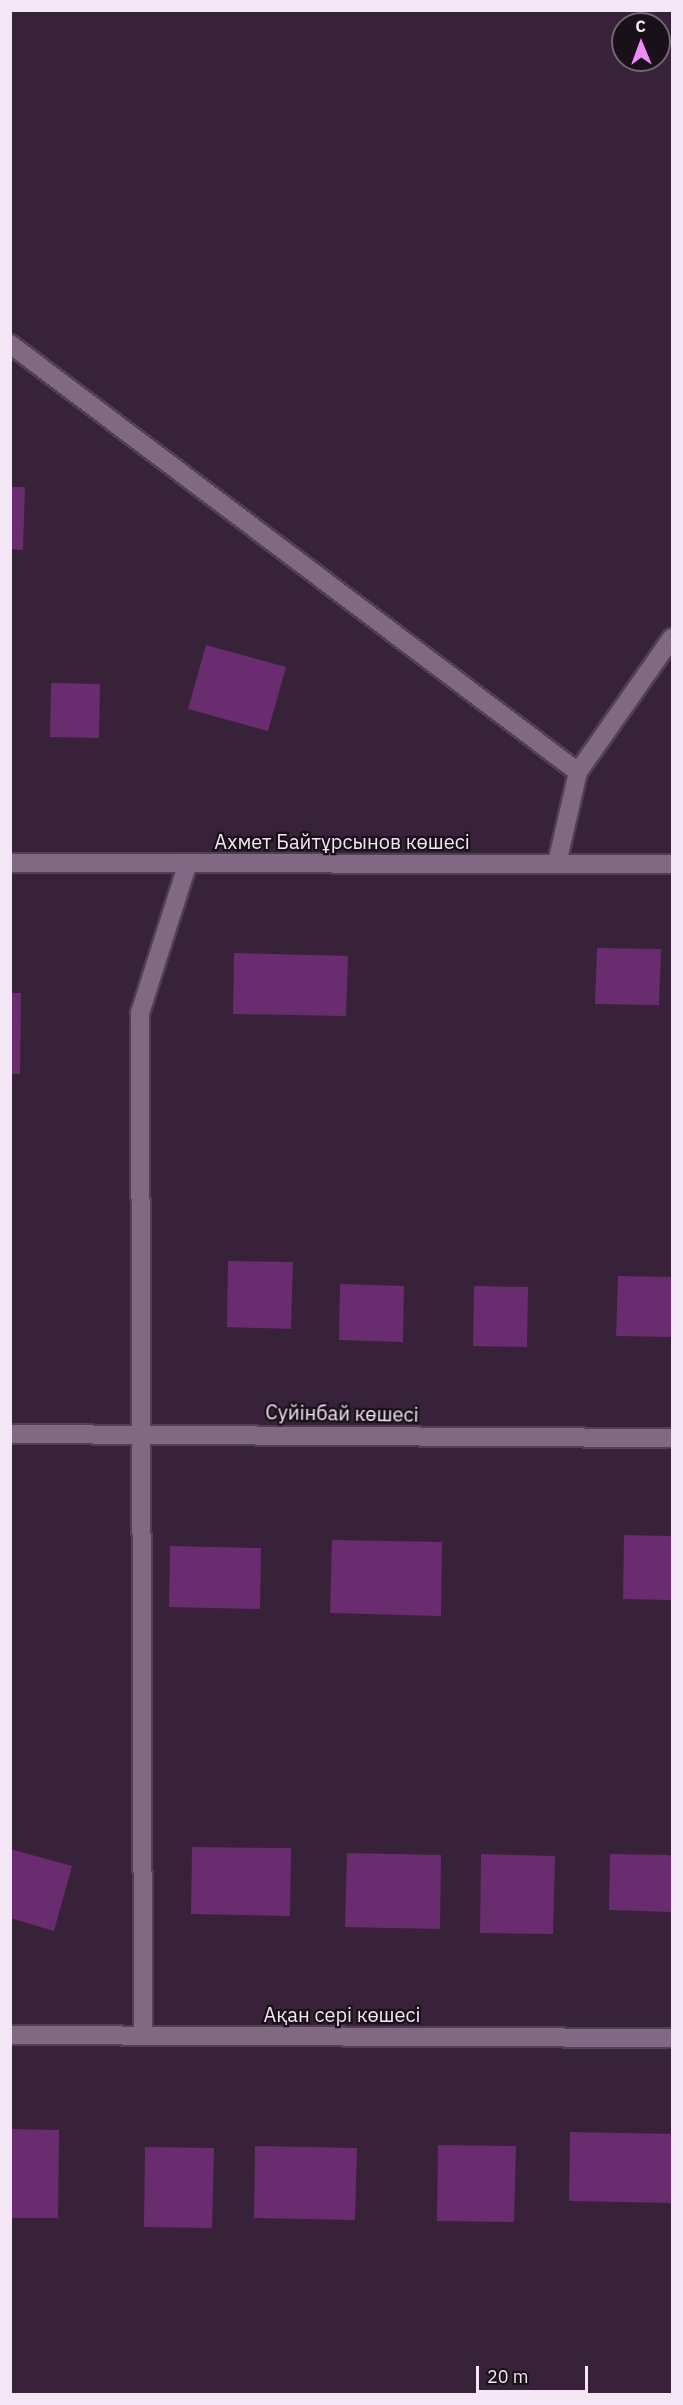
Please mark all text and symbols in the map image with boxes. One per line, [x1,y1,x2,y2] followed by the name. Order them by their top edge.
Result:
[611,12,671,72] north arrow
[635,16,646,36] text: С
[214,829,470,853] street label: Ахмет Байтұрсынов көшесі
[265,1400,419,1426] street label: Суйінбай көшесі
[263,2002,421,2026] street label: Ақан сері көшесі
[479,2354,592,2392] scale bar
[487,2365,529,2388] text: 20 m

